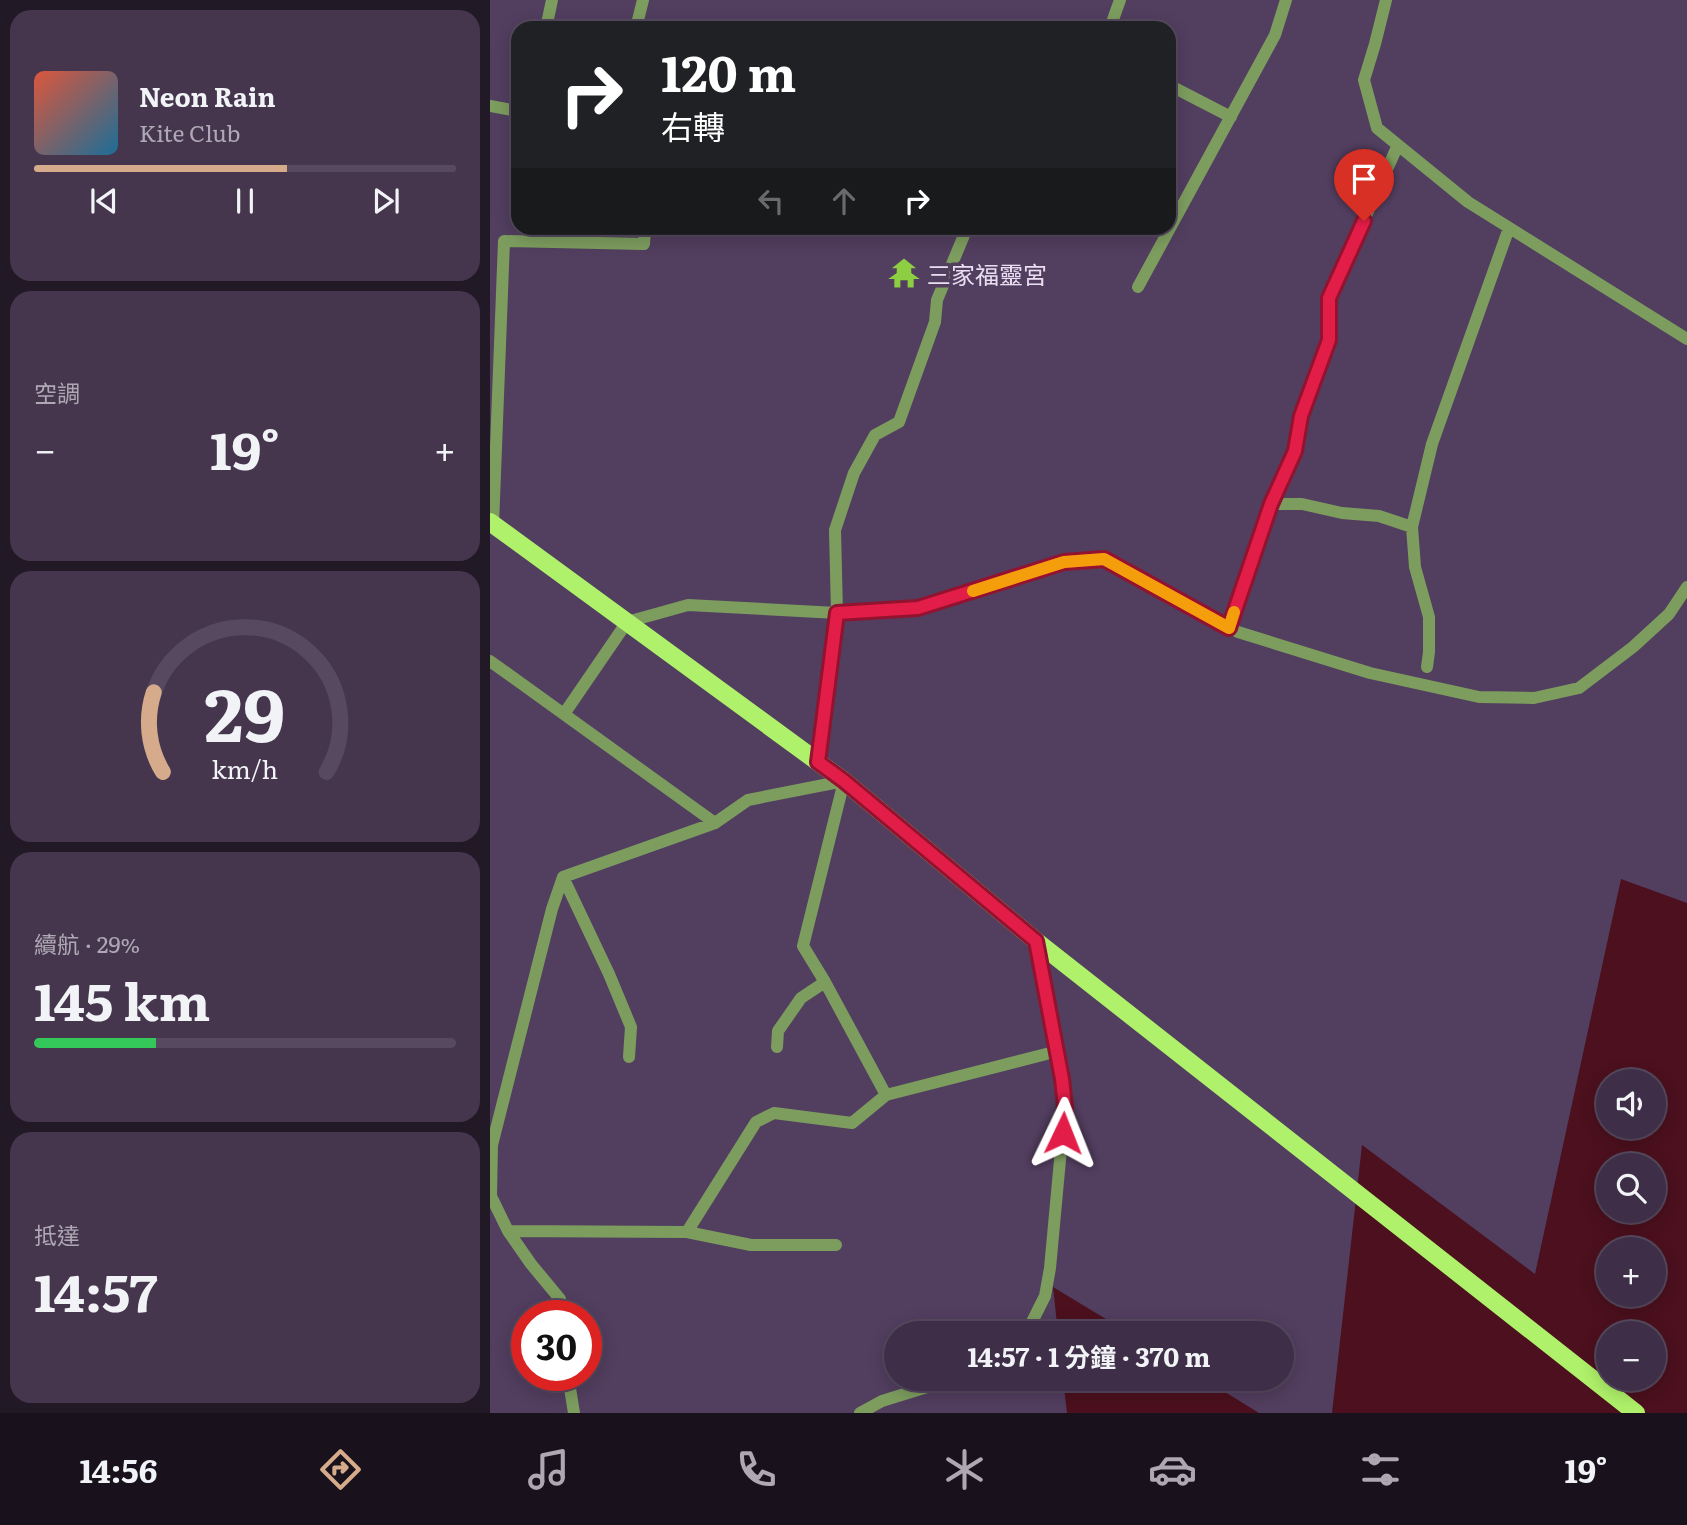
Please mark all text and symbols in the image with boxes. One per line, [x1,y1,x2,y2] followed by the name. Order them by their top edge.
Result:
[661,34,796,107] text: 120 m
[546,49,637,140] icon: right
[139,76,276,115] text: Neon Rain
[661,101,725,149] text: 右轉
[139,115,240,149] text: Kite Club
[1334,149,1394,221] pin
[1345,160,1383,198] icon: arrive
[85,182,123,220] icon: previous
[226,182,264,220] icon: pause
[367,182,405,220] icon: next
[752,182,790,220] icon: left
[825,182,863,220] icon: ahead
[898,182,936,220] icon: right
[887,256,921,290] temple icon: 三家福靈宮
[927,256,1047,291] place label: 三家福靈宮
[34,375,80,409] text: 空調
[210,409,280,486] text: 19°
[34,419,56,476] text: −
[434,419,456,476] text: +
[204,657,286,765] text: 29
[212,750,278,787] text: km/h
[34,926,140,960] text: 續航 · 29%
[34,960,210,1037] text: 145 km
[1596,1069,1666,1391] map controls
[1596,1069,1666,1139] button: sound
[1026,1096,1100,1170] position arrow
[1596,1153,1666,1223] button: search
[34,1217,80,1251] text: 抵達
[1596,1237,1666,1307] button: +
[34,1251,158,1328] text: 14:57
[511,1300,602,1391] speed limit sign: 30
[1596,1321,1666,1391] button: −
[968,1336,1210,1375] text: 14:57 · 1 分鐘 · 370 m
[80,1445,157,1493] text: 14:56
[316,1445,365,1494] icon: directions
[524,1445,573,1494] icon: music
[732,1445,781,1494] icon: phone
[940,1445,989,1494] icon: climate
[1148,1445,1197,1494] icon: car
[1356,1445,1405,1494] icon: filters
[1564,1445,1607,1493] text: 19°

